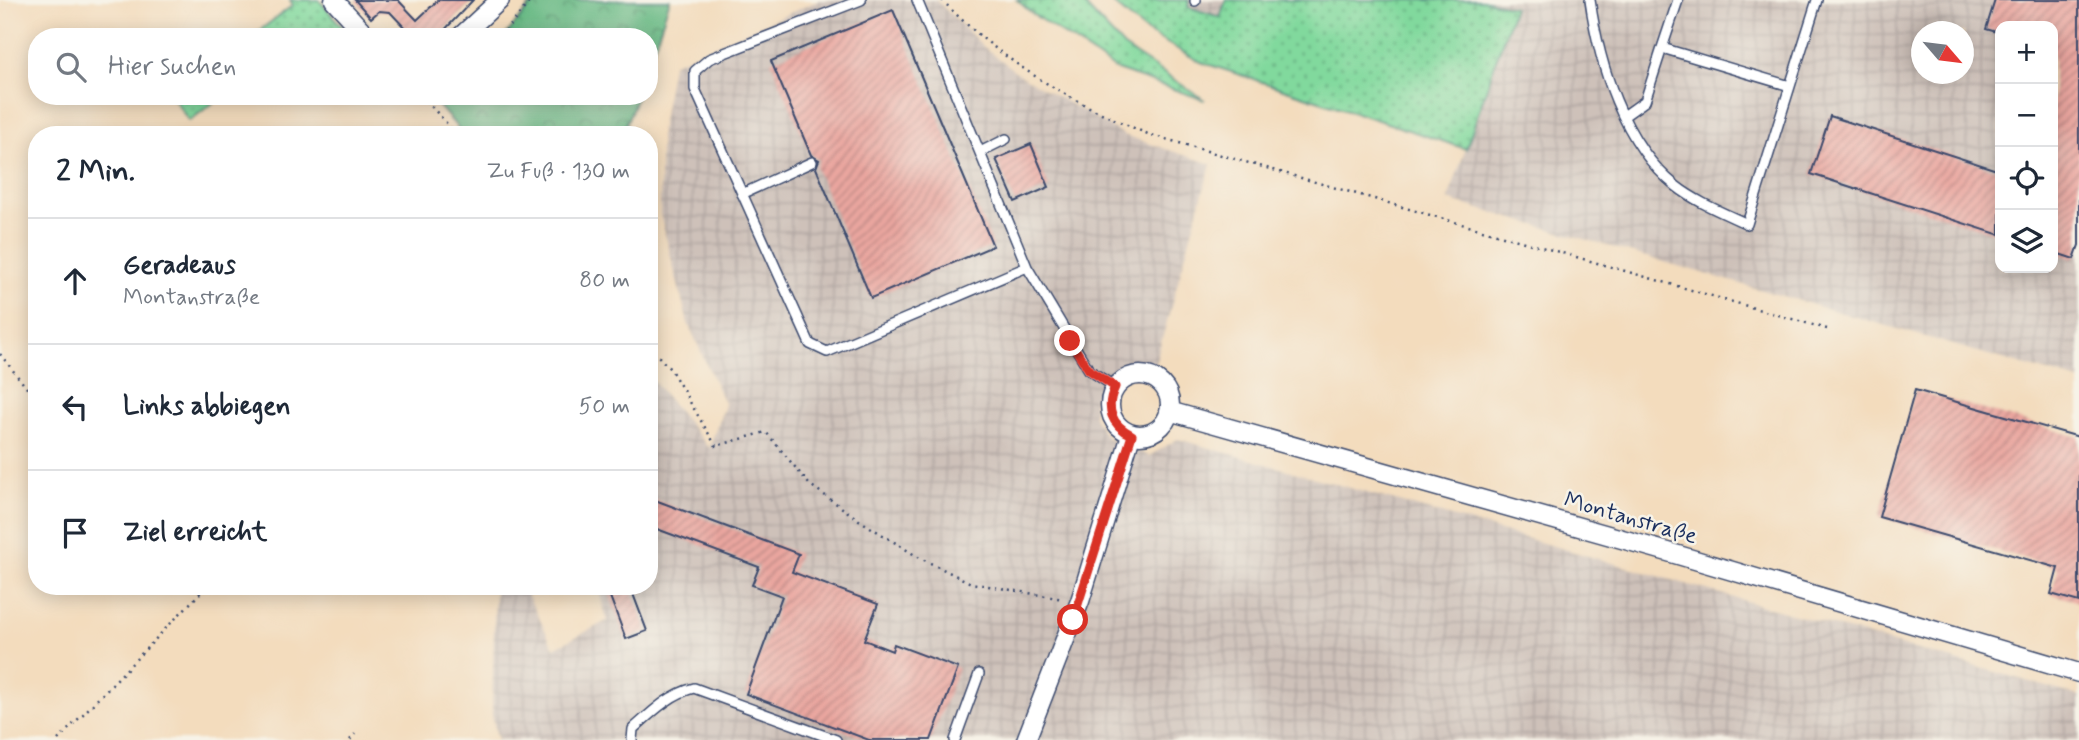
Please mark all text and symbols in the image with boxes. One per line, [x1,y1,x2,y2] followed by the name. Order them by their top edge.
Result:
[1911,21,1974,84] north arrow
[1995,21,2058,273] map controls
[1995,21,2058,84] button: +
[28,28,658,105] search box
[52,48,90,86] icon: search
[108,50,236,84] text: Hier suchen
[1995,84,2058,147] button: −
[1995,147,2058,210] button: locate
[56,152,135,191] text: 2 Min.
[486,157,630,187] text: Zu Fuß · 130 m
[1995,210,2058,273] button: layers
[123,249,236,283] text: Geradeaus
[56,262,94,300] icon: ahead
[579,266,630,296] text: 80 m
[123,283,260,313] text: Montanstraße
[1054,325,1085,356] route end
[56,388,94,426] icon: left
[123,390,291,424] text: Links abbiegen
[579,392,630,422] text: 50 m
[1560,486,1701,552] street label: Montanstraße
[56,514,94,552] icon: arrive
[123,516,267,550] text: Ziel erreicht
[1057,604,1088,635] route start

